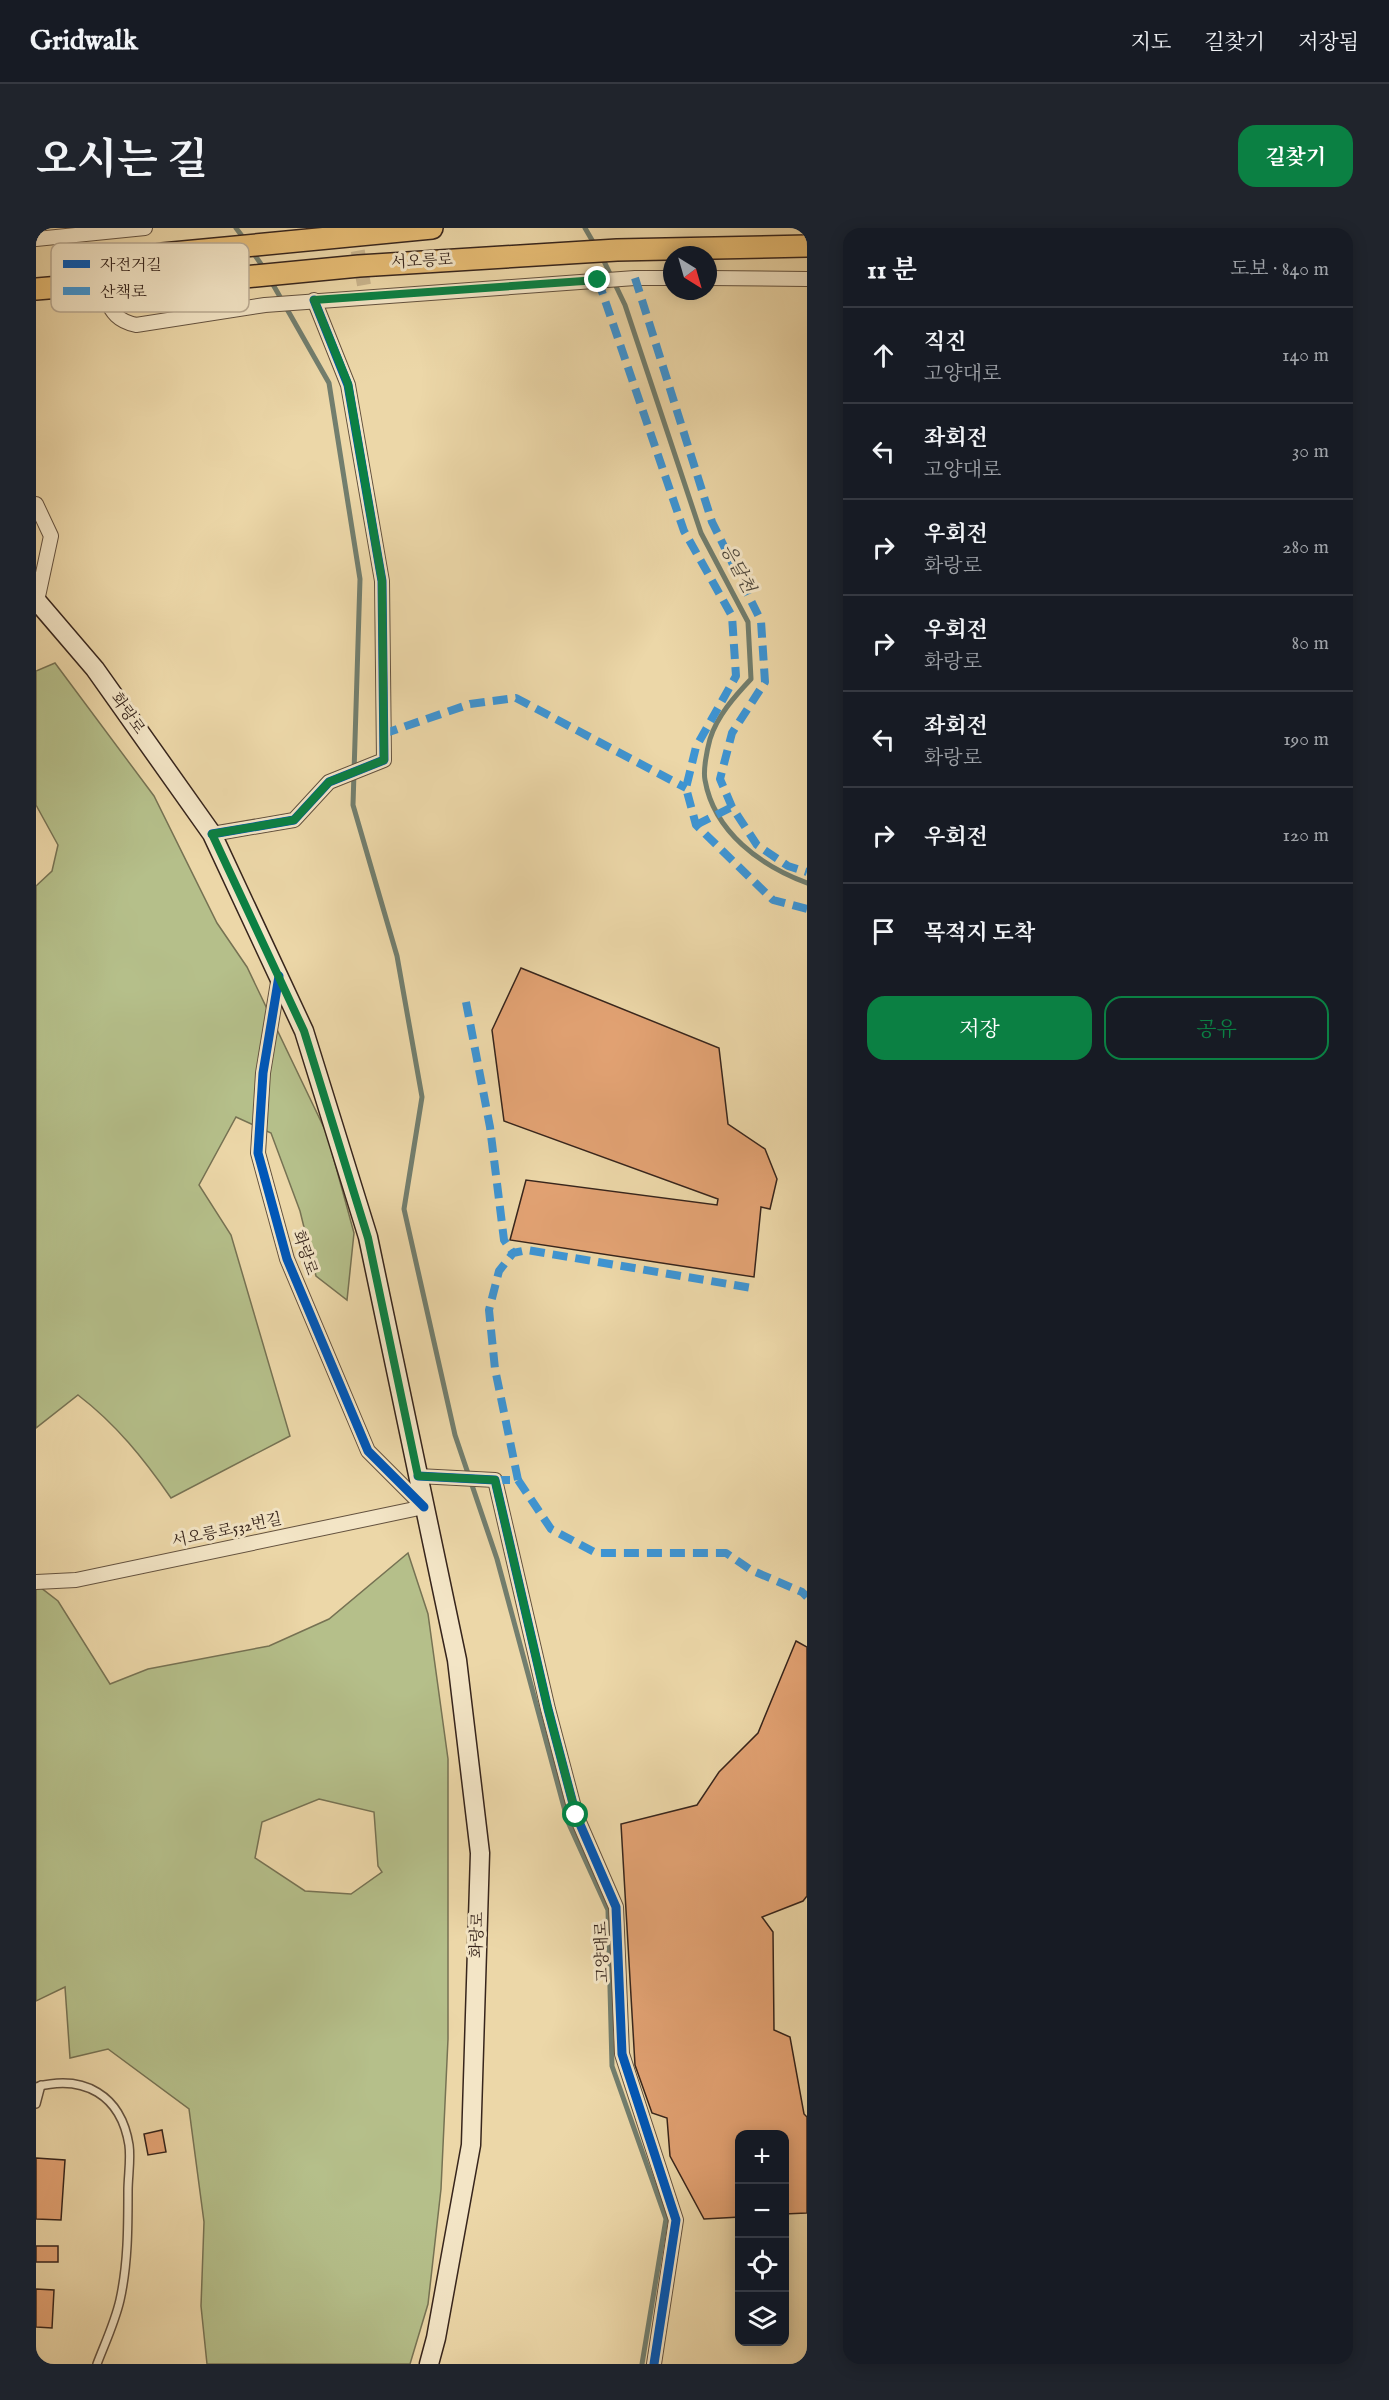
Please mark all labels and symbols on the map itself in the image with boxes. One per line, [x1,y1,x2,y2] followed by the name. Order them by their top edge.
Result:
[51,243,249,312] legend
[663,246,717,300] north arrow
[391,250,454,274] street label: 서오릉로
[100,256,162,276] text: 자전거길
[584,266,610,292] route end
[100,283,147,303] text: 산책로
[715,541,760,599] water label: 응달천
[106,689,149,739] street label: 화랑로
[287,1228,321,1279] street label: 화랑로
[170,1510,284,1552] street label: 서오릉로532번길
[562,1801,588,1827] route start
[467,1911,489,1959] street label: 화랑로
[592,1920,614,1983] street label: 고양대로

